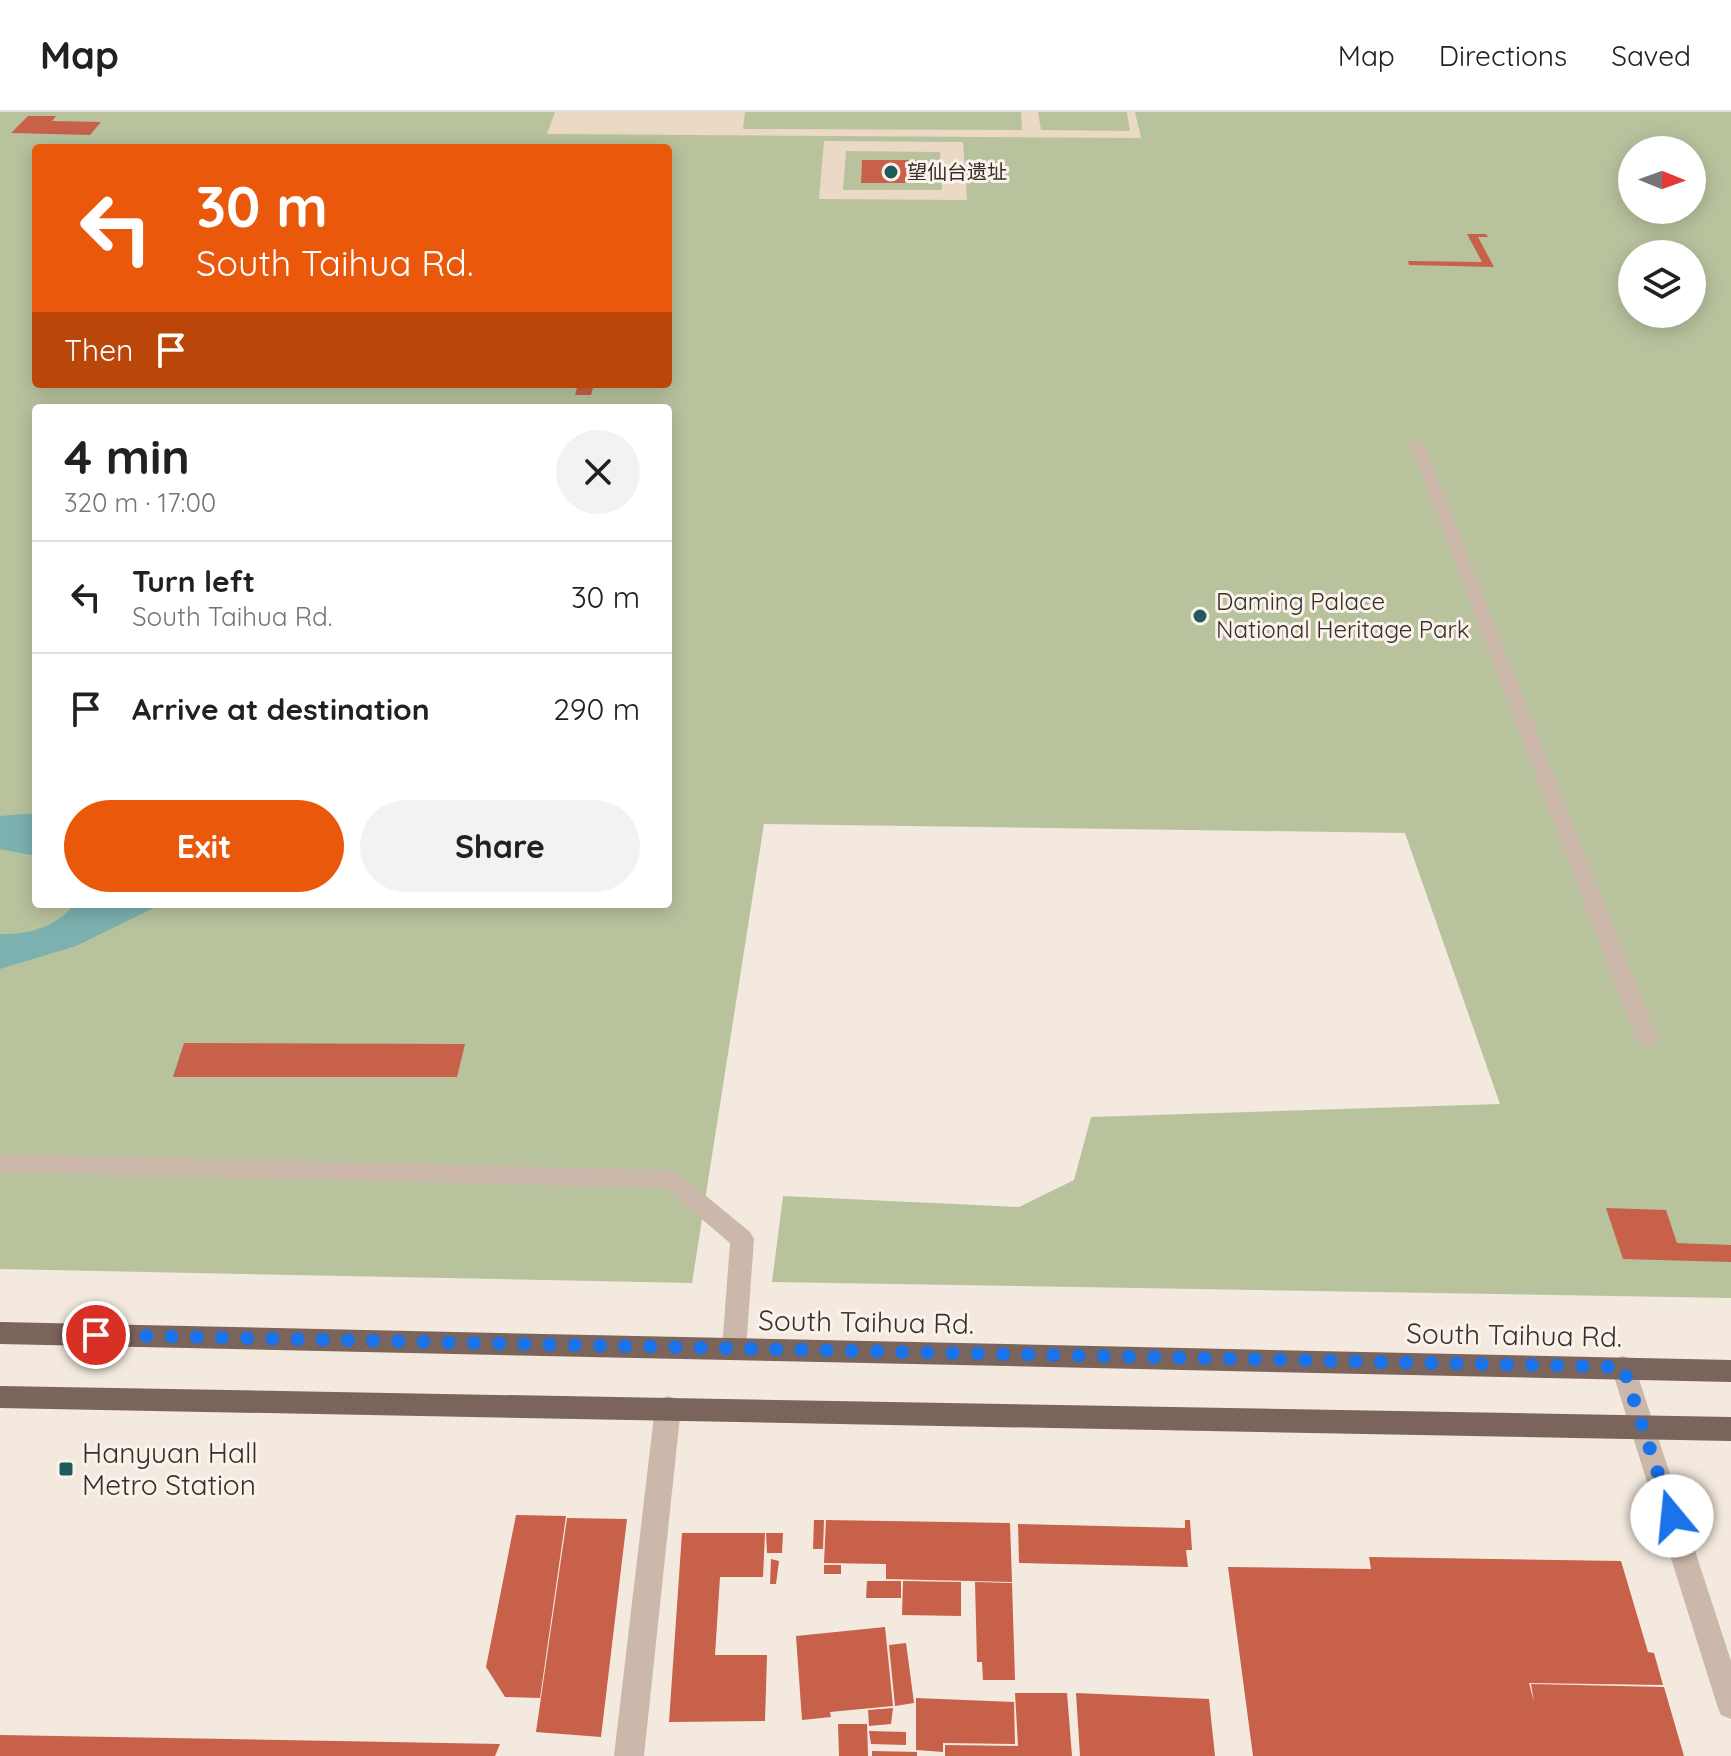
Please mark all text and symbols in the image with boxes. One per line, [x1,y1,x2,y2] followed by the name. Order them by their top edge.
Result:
[40,31,119,79] text: Map
[1338,38,1395,73] text: Map
[1439,38,1567,73] text: Directions
[1611,38,1691,73] text: Saved
[1618,136,1706,224] north arrow
[1618,136,1706,328] map controls
[907,159,1007,184] place label: 望仙台遗址
[882,163,900,181] marker: 望仙台遗址
[196,171,328,241] text: 30 m
[64,176,168,280] icon: left
[196,240,473,285] text: South Taihua Rd.
[1618,240,1706,328] button: layers
[149,328,193,372] icon: arrive
[64,331,133,369] text: Then
[64,426,190,486] text: 4 min
[556,430,640,514] button: close
[64,486,216,519] text: 320 m · 17:00
[132,562,255,600] text: Turn left
[64,575,108,619] icon: left
[571,578,640,616] text: 30 m
[1216,586,1470,644] place label: Daming Palace National Heritage Park
[132,600,332,633] text: South Taihua Rd.
[1191,607,1209,625] marker: Daming Palace National Heritage Park
[64,687,108,731] icon: arrive
[132,690,430,728] text: Arrive at destination
[553,690,640,728] text: 290 m
[64,800,344,892] button: Exit
[360,800,640,892] button: Share
[62,1301,130,1369] pin
[758,1302,974,1341] street label: South Taihua Rd.
[74,1313,118,1357] icon: arrive
[1406,1315,1622,1354] street label: South Taihua Rd.
[82,1435,258,1502] place label: Hanyuan Hall Metro Station
[57,1460,75,1478] marker: Hanyuan Hall Metro Station
[1630,1474,1714,1558] position arrow

